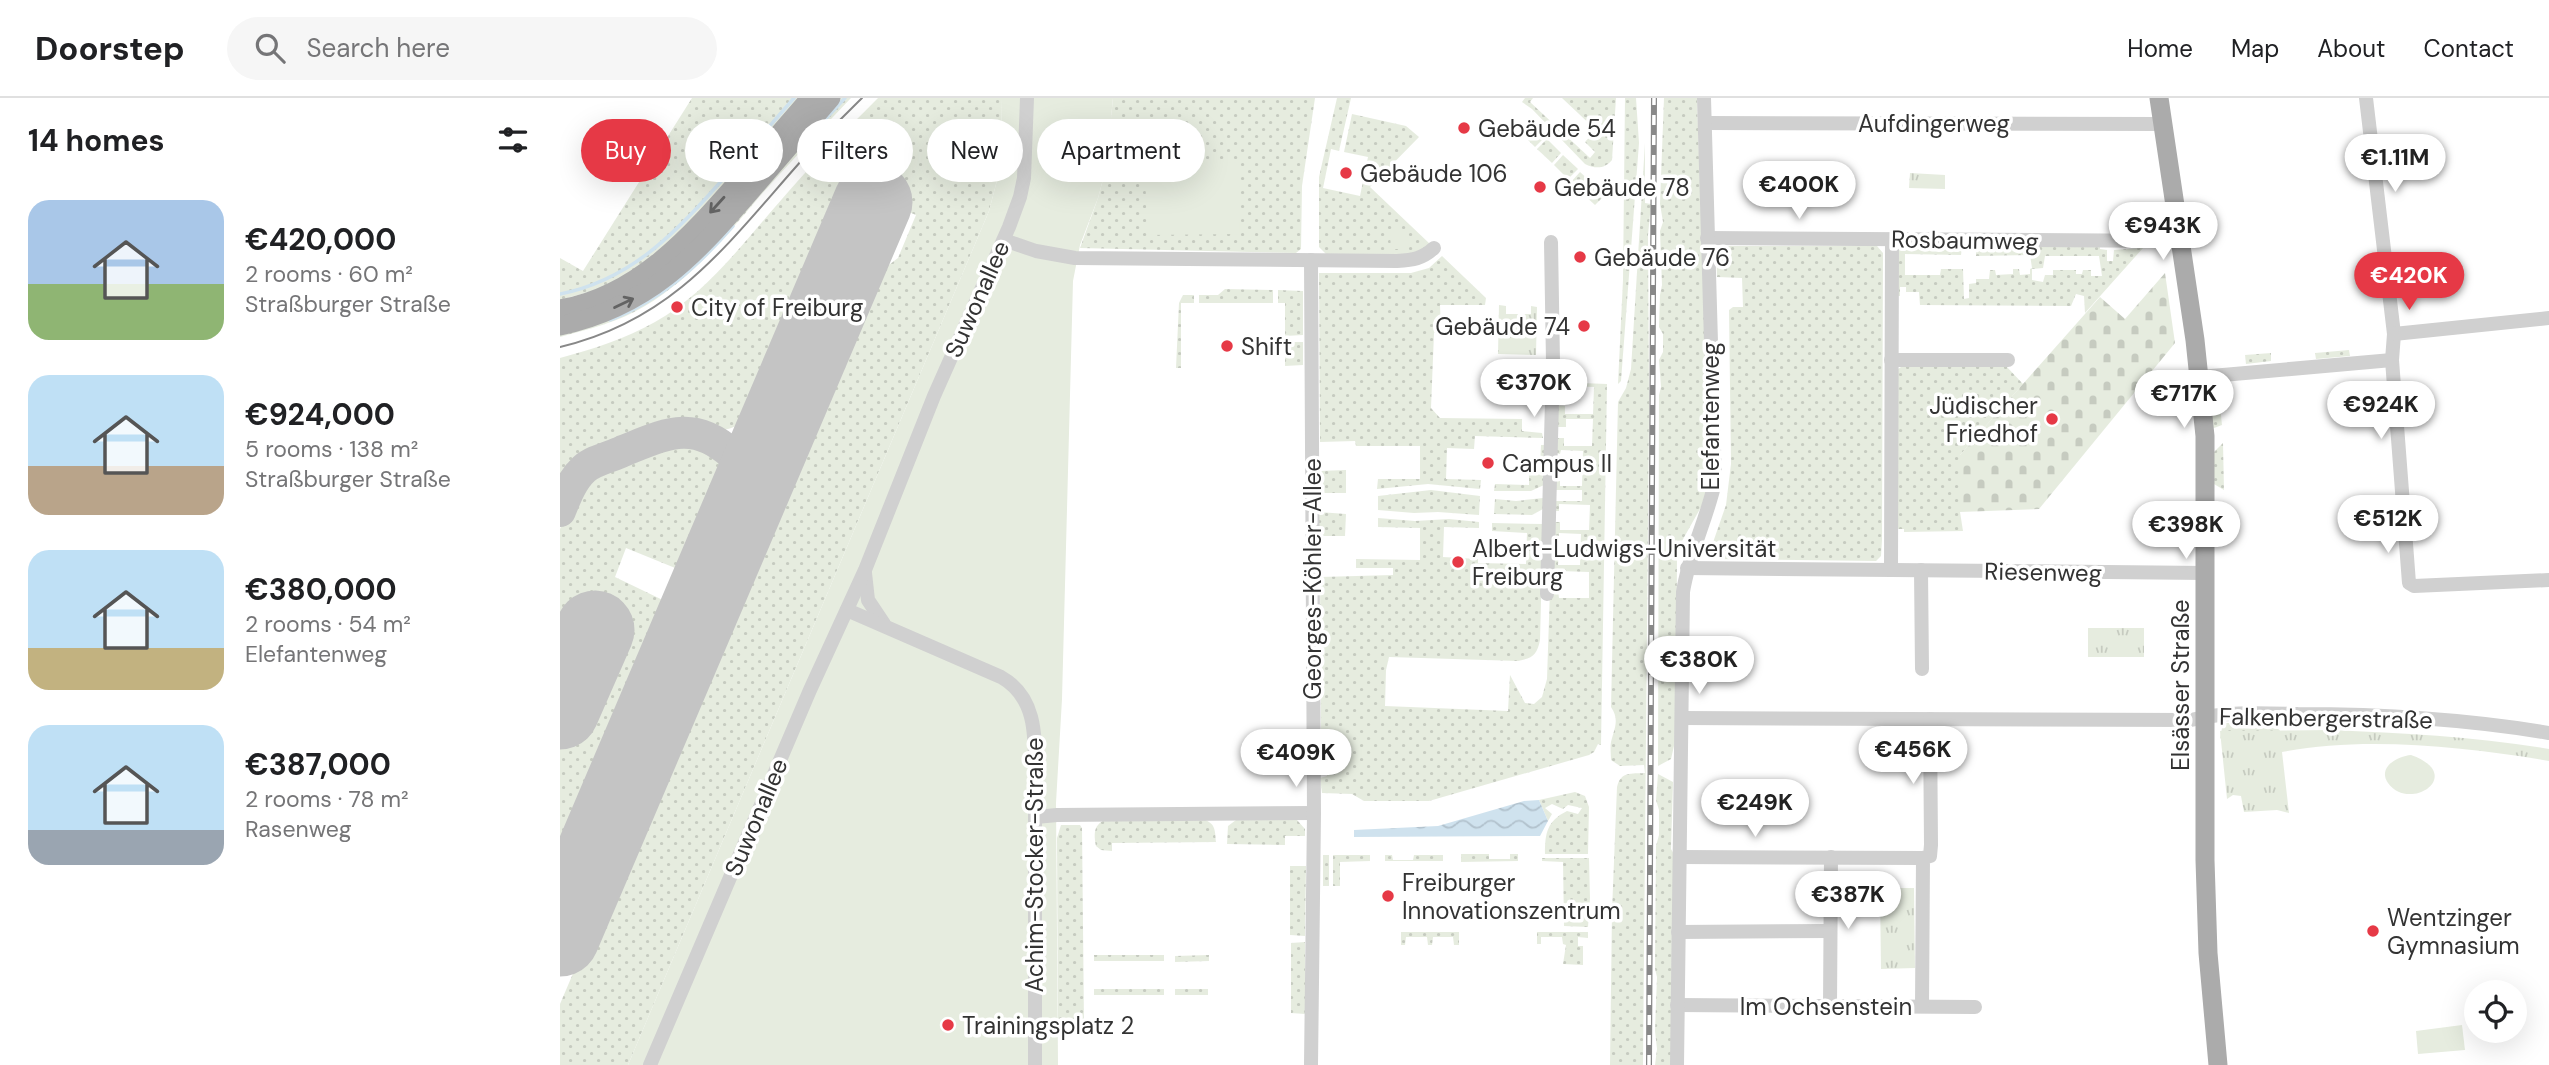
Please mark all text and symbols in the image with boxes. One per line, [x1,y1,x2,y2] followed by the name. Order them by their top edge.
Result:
[227,17,717,80] search box
[35,27,185,70] text: Doorstep
[251,29,289,67] icon: search
[307,31,450,65] text: Search here
[2127,33,2193,64] text: Home
[2231,33,2279,64] text: Map
[2317,33,2386,64] text: About
[2424,33,2514,64] text: Contact
[1858,108,2010,139] street label: Aufdingerweg
[1478,113,1616,144] place label: Gebäude 54
[581,119,671,182] chip: Buy
[685,119,783,182] chip: Rent
[797,119,913,182] chip: Filters
[927,119,1023,182] chip: New
[1037,119,1205,182] chip: Apartment
[1456,120,1472,136] marker: Gebäude 54
[28,121,165,160] text: 14 homes
[494,121,532,159] icon: filters
[2338,134,2452,194] pin: €1.11M
[2361,142,2429,172] text: €1.11M
[1360,158,1508,189] place label: Gebäude 106
[1750,162,1848,221] pin: €400K
[1338,165,1354,181] marker: Gebäude 106
[1759,169,1839,199] text: €400K
[1554,172,1690,203] place label: Gebäude 78
[1532,179,1548,195] marker: Gebäude 78
[709,196,725,214] one-way arrow
[2114,202,2212,262] pin: €943K
[2125,210,2201,240] text: €943K
[245,220,396,259] text: €420,000
[1891,223,2039,257] street label: Rosbaumweg
[84,228,168,312] icon: home
[938,236,1016,362] street label: Suwonallee
[1594,242,1730,273] place label: Gebäude 76
[1572,249,1588,265] marker: Gebäude 76
[2360,252,2458,312] pin: €420K
[245,259,413,289] text: 2 rooms · 60 m²
[2370,260,2448,290] text: €420K
[245,289,451,319] text: Straßburger Straße
[691,292,863,323] place label: City of Freiburg
[613,296,634,309] one-way arrow
[669,299,685,315] marker: City of Freiburg
[1435,311,1570,342] place label: Gebäude 74
[1576,318,1592,334] marker: Gebäude 74
[1241,331,1292,362] place label: Shift
[1219,338,1235,354] marker: Shift
[1695,342,1726,490] street label: Elefantenweg
[1485,360,1583,419] pin: €370K
[1496,367,1572,397] text: €370K
[2135,370,2233,430] pin: €717K
[2151,378,2217,408] text: €717K
[2332,382,2430,441] pin: €924K
[2343,389,2419,419] text: €924K
[1929,390,2038,449] place label: Jüdischer Friedhof
[245,395,395,434] text: €924,000
[84,403,168,487] icon: home
[2044,411,2060,427] marker: Jüdischer Friedhof
[245,434,418,464] text: 5 rooms · 138 m²
[1502,448,1612,479] place label: Campus II
[1480,455,1496,471] marker: Campus II
[1297,458,1328,700] street label: Georges-Köhler-Allee
[245,464,451,494] text: Straßburger Straße
[2339,496,2437,555] pin: €512K
[2137,502,2235,561] pin: €398K
[2353,503,2423,533] text: €512K
[2148,509,2224,539] text: €398K
[1472,533,1776,592] place label: Albert-Ludwigs-Universität Freiburg
[1450,554,1466,570] marker: Albert-Ludwigs-Universität Freiburg
[1984,555,2102,589] street label: Riesenweg
[245,570,397,609] text: €380,000
[84,578,168,662] icon: home
[2165,599,2196,771] street label: Elsässer Straße
[245,609,411,639] text: 2 rooms · 54 m²
[1650,636,1748,696] pin: €380K
[245,639,387,669] text: Elefantenweg
[1660,644,1738,674] text: €380K
[2219,701,2433,735] street label: Falkenbergerstraße
[1864,726,1962,786] pin: €456K
[1247,730,1345,789] pin: €409K
[1874,734,1952,764] text: €456K
[1019,737,1050,993] street label: Achim-Stocker-Straße
[1257,737,1335,767] text: €409K
[245,745,391,784] text: €387,000
[84,753,168,837] icon: home
[717,754,795,880] street label: Suwonallee
[1706,780,1804,839] pin: €249K
[245,784,409,814] text: 2 rooms · 78 m²
[1717,787,1793,817] text: €249K
[245,814,352,844] text: Rasenweg
[1402,867,1621,926] place label: Freiburger Innovationszentrum
[1799,872,1897,931] pin: €387K
[1811,879,1885,909] text: €387K
[1380,888,1396,904] marker: Freiburger Innovationszentrum
[2387,902,2520,961] place label: Wentzinger Gymnasium
[2365,923,2381,939] marker: Wentzinger Gymnasium
[2464,980,2527,1043] map controls
[2464,980,2527,1043] button: locate
[1740,991,1912,1022] street label: Im Ochsenstein
[962,1010,1134,1041] place label: Trainingsplatz 2
[940,1017,956,1033] marker: Trainingsplatz 2

